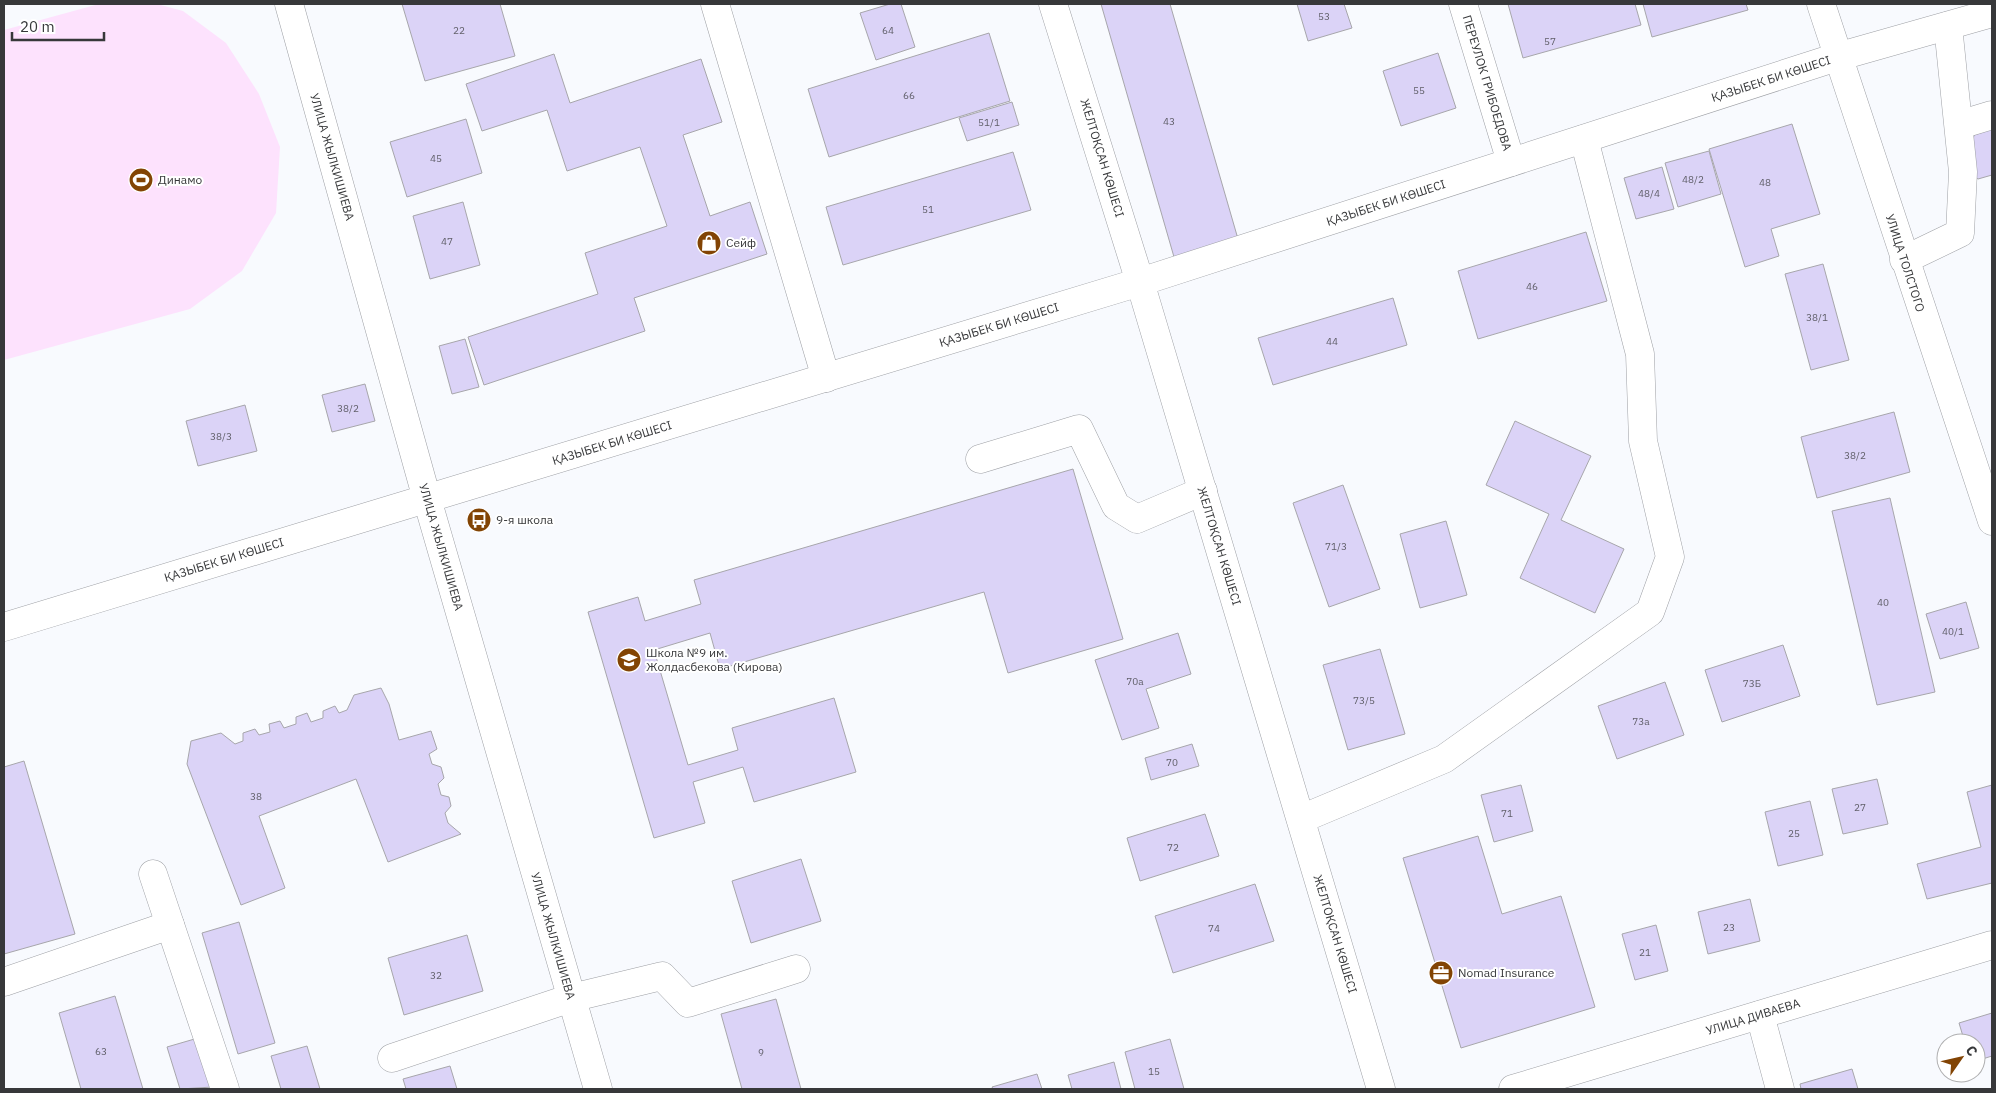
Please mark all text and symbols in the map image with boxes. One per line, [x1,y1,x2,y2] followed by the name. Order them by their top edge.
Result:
[12,10,105,42] scale bar
[1318,10,1330,23] house number: 53
[1460,13,1515,153] street label: ПЕРЕУЛОК ГРИБОЕДОВА
[20,17,55,36] text: 20 m
[453,24,465,37] house number: 22
[882,24,894,37] house number: 64
[1544,35,1556,48] house number: 57
[1709,52,1833,105] street label: ҚАЗЫБЕК БИ КӨШЕСІ
[1413,84,1425,97] house number: 55
[903,89,915,102] house number: 66
[307,91,358,223] street label: УЛИЦА ЖЫЛКИШИЕВА
[1077,97,1128,219] street label: ЖЕЛТОҚСАН КӨШЕСІ
[1163,115,1175,128] house number: 43
[978,116,1000,129] house number: 51/1
[430,152,442,165] house number: 45
[128,167,154,193] sports icon: Динамо
[158,172,203,187] place label: Динамо
[1682,173,1704,186] house number: 48/2
[1324,176,1448,229] street label: ҚАЗЫБЕК БИ КӨШЕСІ
[1759,176,1771,189] house number: 48
[1638,187,1660,200] house number: 48/4
[922,203,934,216] house number: 51
[1883,212,1928,314] street label: УЛИЦА ТОЛСТОГО
[696,230,722,256] shop icon: Сейф
[441,235,453,248] house number: 47
[726,235,756,250] place label: Сейф
[1526,280,1538,293] house number: 46
[937,299,1061,350] street label: ҚАЗЫБЕК БИ КӨШЕСІ
[1806,311,1828,324] house number: 38/1
[1326,335,1338,348] house number: 44
[337,402,359,415] house number: 38/2
[550,417,674,468] street label: ҚАЗЫБЕК БИ КӨШЕСІ
[210,430,232,443] house number: 38/3
[1844,449,1866,462] house number: 38/2
[416,481,467,613] street label: УЛИЦА ЖЫЛКИШИЕВА
[1194,485,1245,607] street label: ЖЕЛТОҚСАН КӨШЕСІ
[466,507,492,533] bus stop icon: 9-я школа
[496,512,554,527] place label: 9-я школа
[162,534,286,585] street label: ҚАЗЫБЕК БИ КӨШЕСІ
[1325,540,1347,553] house number: 71/3
[1877,596,1889,609] house number: 40
[1942,625,1964,638] house number: 40/1
[646,645,783,674] place label: Школа №9 им. Жолдасбекова (Кирова)
[616,647,642,673] school or university icon: Школа №9 им. Жолдасбекова (Кирова)
[1126,675,1144,688] house number: 70а
[1743,677,1761,690] house number: 73Б
[1353,694,1375,707] house number: 73/5
[1632,715,1650,728] house number: 73а
[1166,756,1178,769] house number: 70
[250,790,262,803] house number: 38
[1854,801,1866,814] house number: 27
[1501,807,1513,820] house number: 71
[1788,827,1800,840] house number: 25
[1167,841,1179,854] house number: 72
[528,870,579,1002] street label: УЛИЦА ЖЫЛКИШИЕВА
[1310,873,1361,995] street label: ЖЕЛТОҚСАН КӨШЕСІ
[1723,921,1735,934] house number: 23
[1208,922,1220,935] house number: 74
[1639,946,1651,959] house number: 21
[1428,960,1454,986] office icon: Nomad Insurance
[1458,965,1555,980] place label: Nomad Insurance
[430,969,442,982] house number: 32
[1704,995,1802,1038] street label: УЛИЦА ДИВАЕВА
[1936,1033,1986,1083] north arrow
[1962,1042,1982,1060] text: С
[95,1045,107,1058] house number: 63
[758,1046,764,1059] house number: 9
[1148,1065,1160,1078] house number: 15

